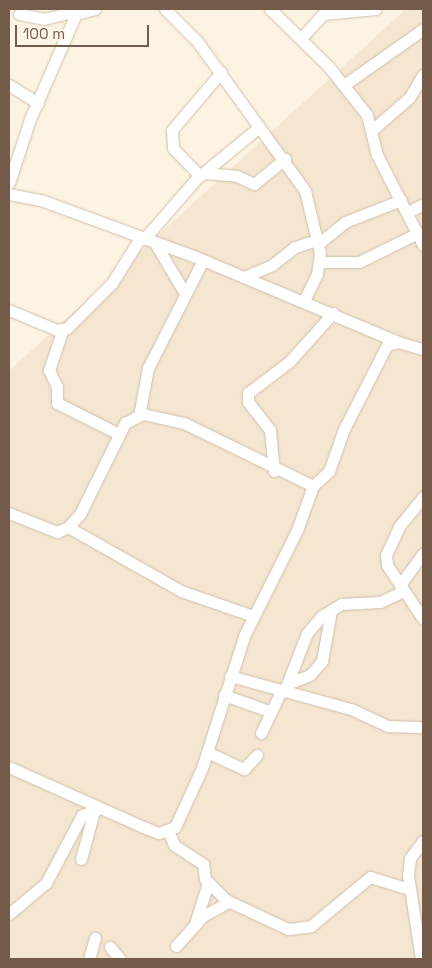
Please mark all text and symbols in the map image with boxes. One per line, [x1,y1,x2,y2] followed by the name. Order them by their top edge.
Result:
[18,15,151,47] scale bar
[23,24,65,43] text: 100 m

